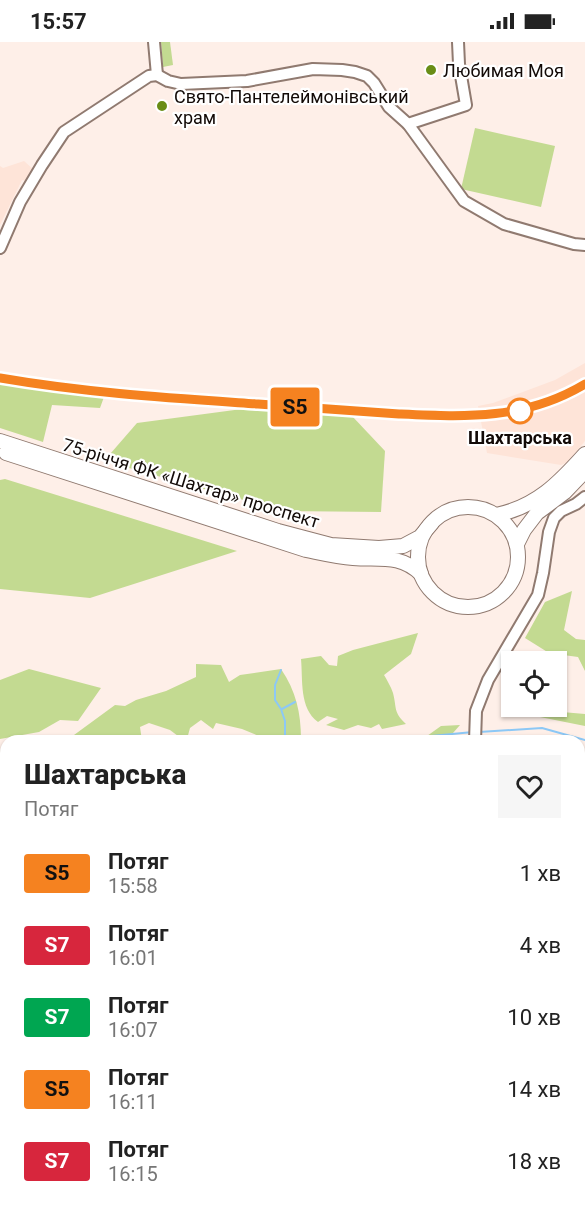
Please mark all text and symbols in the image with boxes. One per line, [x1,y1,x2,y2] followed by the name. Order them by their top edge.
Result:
[30,9,87,34] text: 15:57
[443,60,564,81] place label: Любимая Моя
[424,63,438,77] marker: Любимая Моя
[174,86,409,128] place label: Свято-Пантелеймонівський храм
[155,99,169,113] marker: Свято-Пантелеймонівський храм
[268,388,322,427] line badge: S5
[283,395,307,419] text: S5
[507,398,533,424] marker: Шахтарська
[468,427,572,448] place label: Шахтарська
[60,434,322,532] street label: 75-річчя ФК «Шахтар» проспект
[501,651,567,717] map controls
[501,651,567,717] button: locate
[498,755,561,818] button: heart
[24,758,186,791] text: Шахтарська
[24,797,78,821] text: Потяг
[108,849,168,874] text: Потяг
[45,861,69,885] text: S5
[520,861,561,886] text: 1 хв
[108,874,158,898] text: 15:58
[108,921,168,946] text: Потяг
[45,933,69,957] text: S7
[520,933,561,958] text: 4 хв
[108,946,158,970] text: 16:01
[108,993,168,1018] text: Потяг
[45,1005,69,1029] text: S7
[507,1005,561,1030] text: 10 хв
[108,1018,158,1042] text: 16:07
[108,1065,168,1090] text: Потяг
[45,1077,69,1101] text: S5
[507,1077,561,1102] text: 14 хв
[108,1090,158,1114] text: 16:11
[108,1137,168,1162] text: Потяг
[45,1149,69,1173] text: S7
[507,1149,561,1174] text: 18 хв
[108,1162,158,1186] text: 16:15

